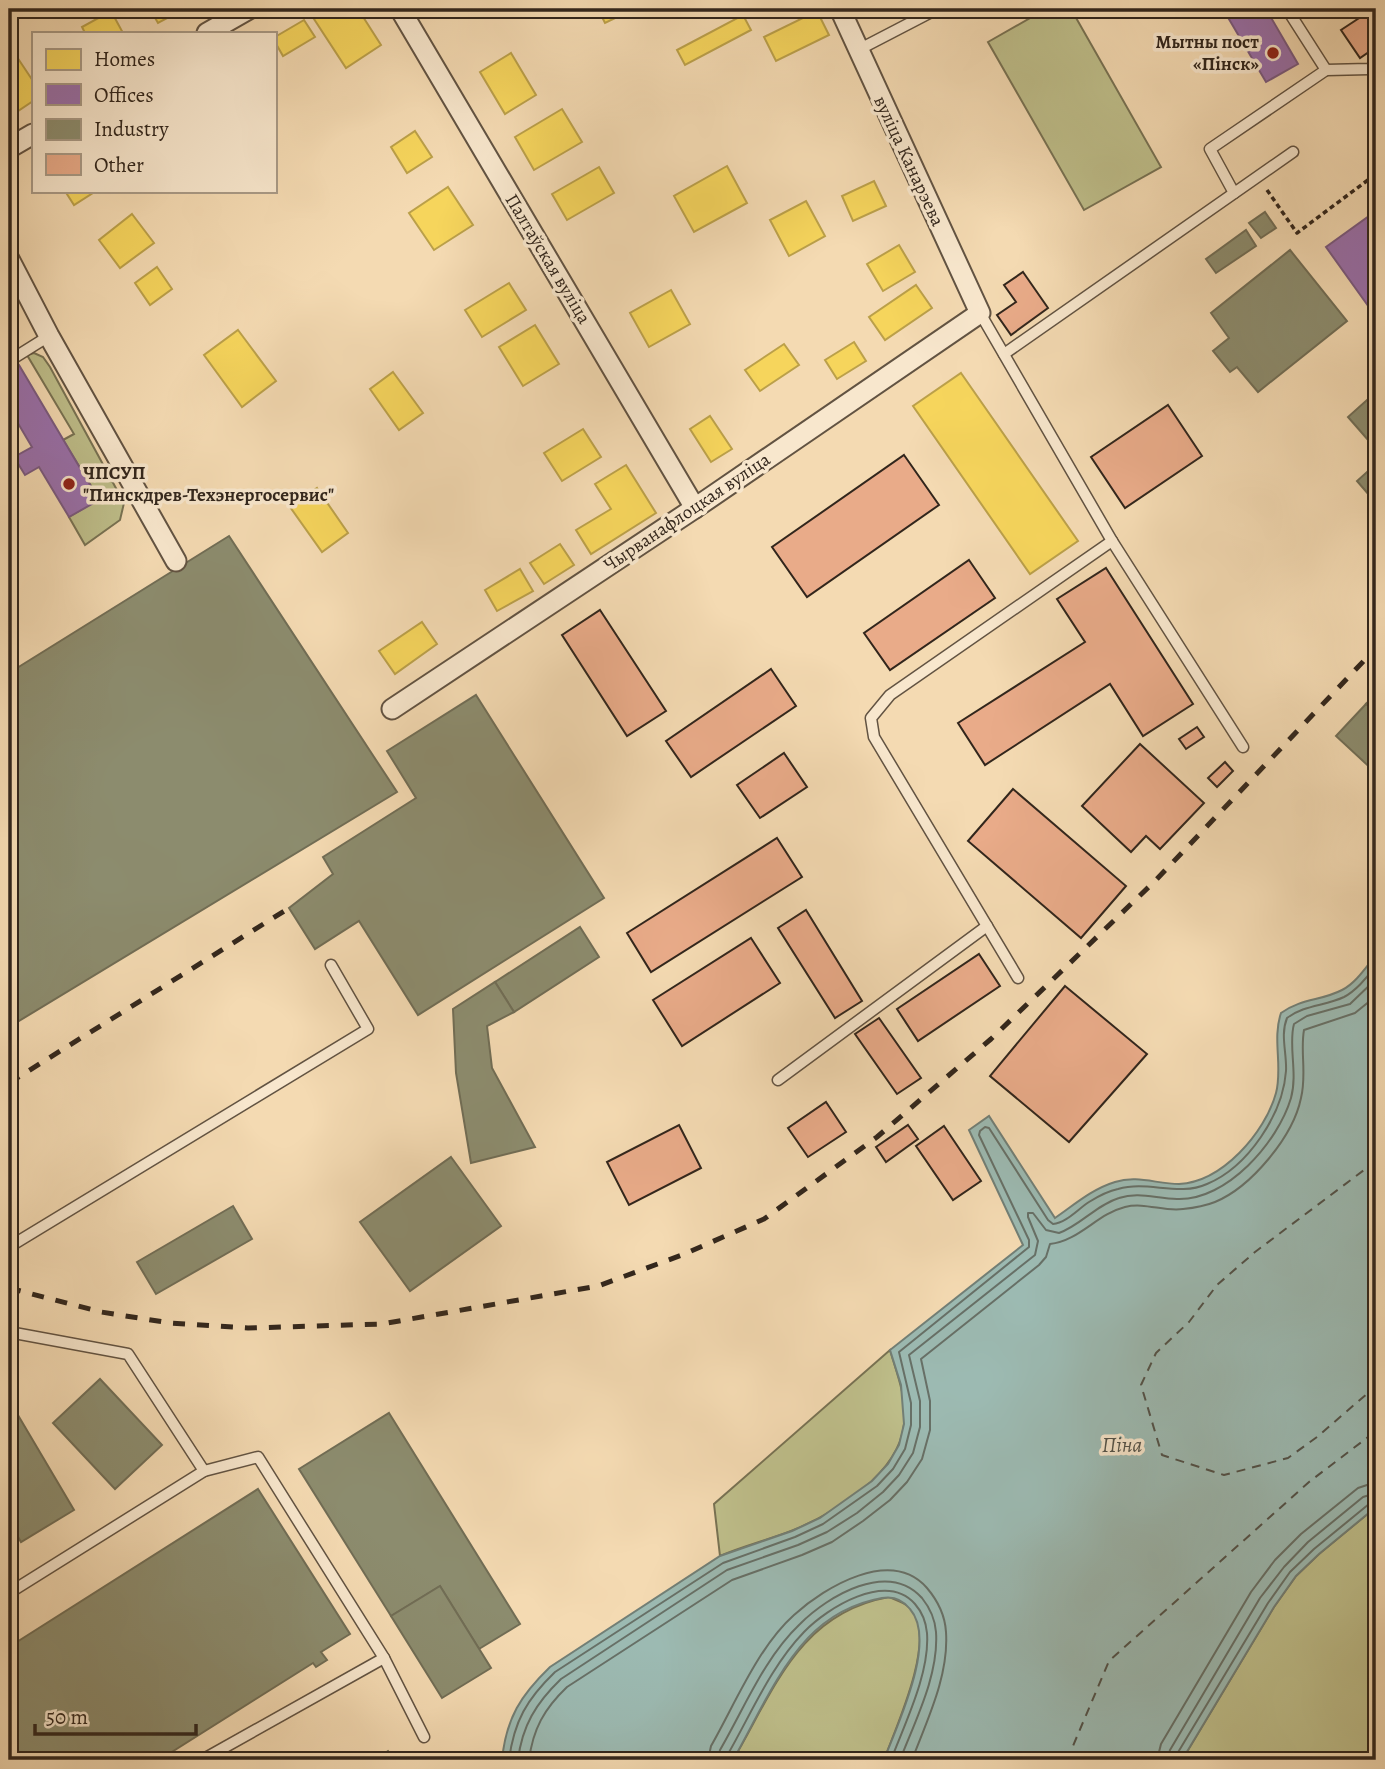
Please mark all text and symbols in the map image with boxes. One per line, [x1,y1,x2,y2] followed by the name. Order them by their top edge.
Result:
[1156,29,1259,77] place label: Мытны пост «Пінск»
[32,32,276,192] legend
[94,45,155,73] text: Homes
[1265,45,1281,61] marker: Мытны пост «Пінск»
[94,81,154,109] text: Offices
[867,92,951,231] street label: вуліца Канарэева
[94,115,169,143] text: Industry
[94,151,144,179] text: Other
[499,189,597,329] street label: Палтаўская вуліца
[599,446,776,577] street label: Чырванафлоцкая вуліца
[83,460,334,508] place label: ЧПСУП "Пинскдрев-Техэнергосервис"
[61,476,77,492] marker: ЧПСУП "Пинскдрев-Техэнергосервис"
[1102,1431,1143,1459] water label: Піна
[35,1692,196,1736] scale bar
[46,1703,88,1731] text: 50 m

